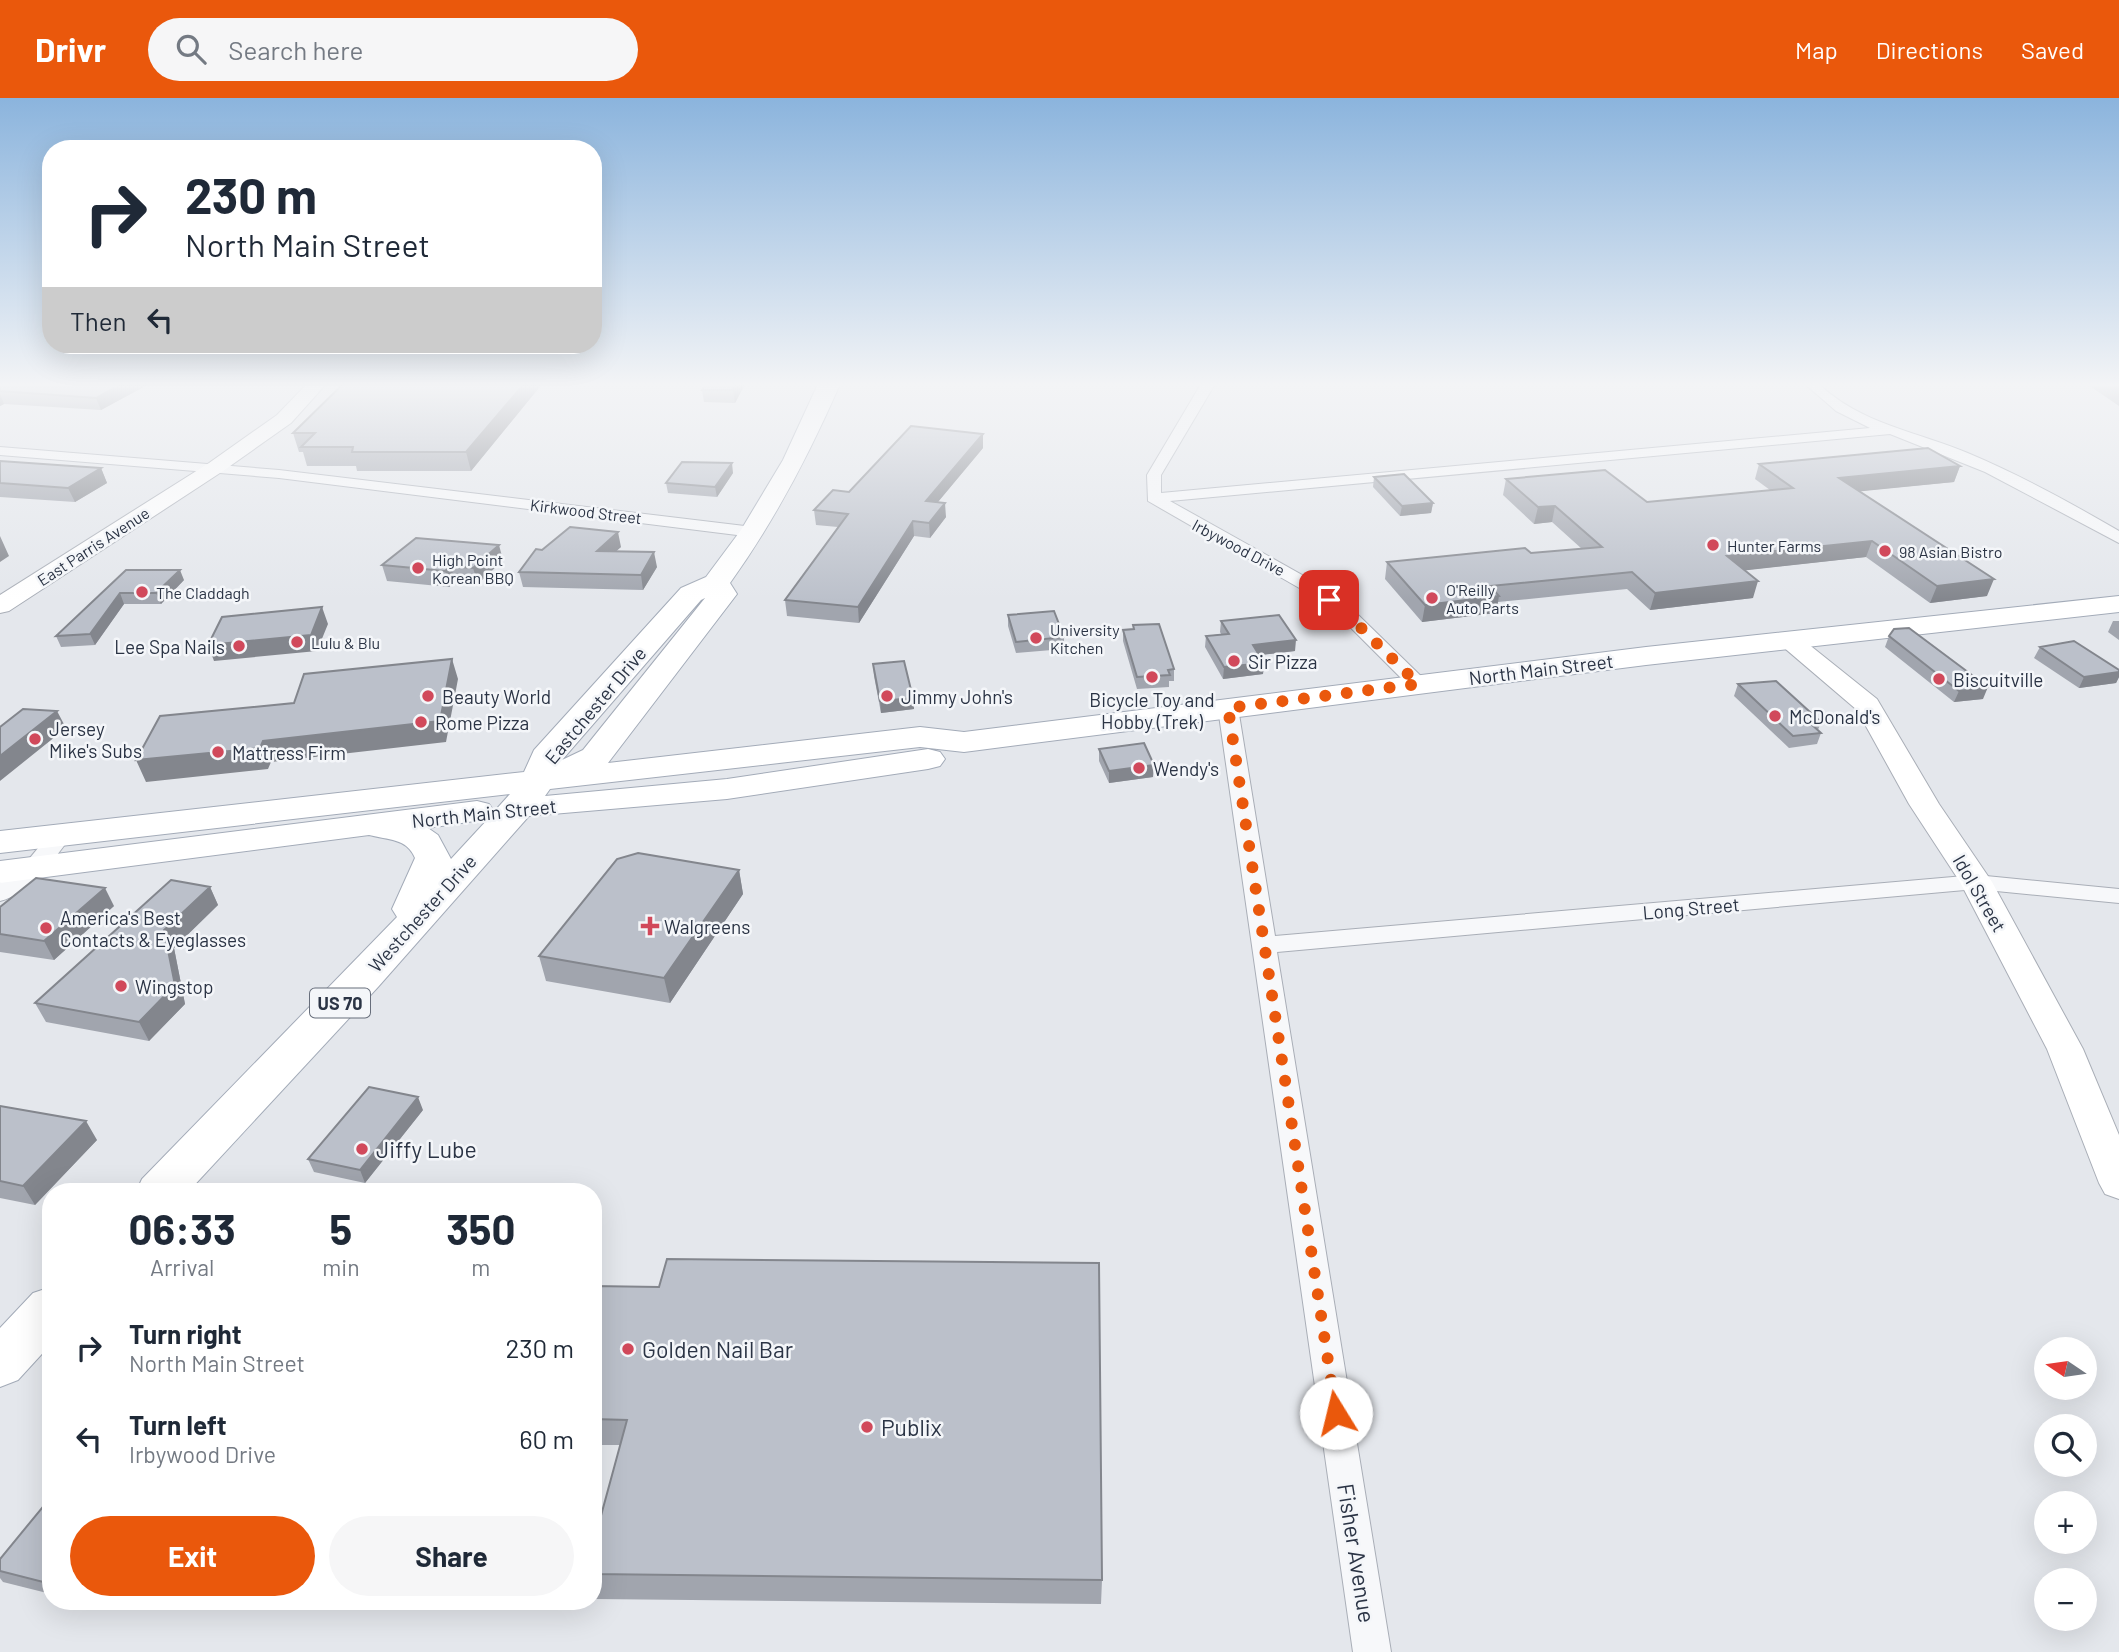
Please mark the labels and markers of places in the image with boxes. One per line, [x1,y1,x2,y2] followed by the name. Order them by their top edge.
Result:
[1727,536,1821,555] place label: Hunter Farms
[1705,537,1721,553] marker: Hunter Farms
[1899,542,2002,561] place label: 98 Asian Bistro
[1877,543,1893,559] marker: 98 Asian Bistro
[432,550,514,587] place label: High Point Korean BBQ
[410,560,426,576] marker: High Point Korean BBQ
[1299,570,1359,630] pin
[1446,580,1519,617] place label: O'Reilly Auto Parts
[156,583,250,602] place label: The Claddagh
[134,584,150,600] marker: The Claddagh
[1424,590,1440,606] marker: O'Reilly Auto Parts
[1050,620,1120,657] place label: University Kitchen
[1028,630,1044,646] marker: University Kitchen
[311,633,380,652] place label: Lulu & Blu
[289,634,305,650] marker: Lulu & Blu
[114,635,225,658] place label: Lee Spa Nails
[231,638,247,654] marker: Lee Spa Nails
[1248,650,1317,673] place label: Sir Pizza
[1226,653,1242,669] marker: Sir Pizza
[1953,668,2043,691] place label: Biscuitville
[1144,669,1160,685] marker: Bicycle Toy and Hobby (Trek)
[1931,671,1947,687] marker: Biscuitville
[442,685,551,708] place label: Beauty World
[901,685,1013,708] place label: Jimmy John's
[420,688,436,704] marker: Beauty World
[879,688,895,704] marker: Jimmy John's
[1089,688,1215,733] place label: Bicycle Toy and Hobby (Trek)
[1789,705,1880,728] place label: McDonald's
[1767,708,1783,724] marker: McDonald's
[435,711,529,734] place label: Rome Pizza
[413,714,429,730] marker: Rome Pizza
[49,717,142,762] place label: Jersey Mike's Subs
[27,731,43,747] marker: Jersey Mike's Subs
[232,741,346,764] place label: Mattress Firm
[210,744,226,760] marker: Mattress Firm
[1153,757,1219,780] place label: Wendy's
[1131,760,1147,776] marker: Wendy's
[60,906,246,951] place label: America's Best Contacts & Eyeglasses
[664,915,750,938] place label: Walgreens
[642,918,658,934] marker: Walgreens
[38,920,54,936] marker: America's Best Contacts & Eyeglasses
[135,975,213,998] place label: Wingstop
[113,978,129,994] marker: Wingstop
[376,1135,477,1163] place label: Jiffy Lube
[354,1141,370,1157] marker: Jiffy Lube
[642,1335,794,1363] place label: Golden Nail Bar
[620,1341,636,1357] marker: Golden Nail Bar
[881,1413,942,1441] place label: Publix
[859,1419,875,1435] marker: Publix

